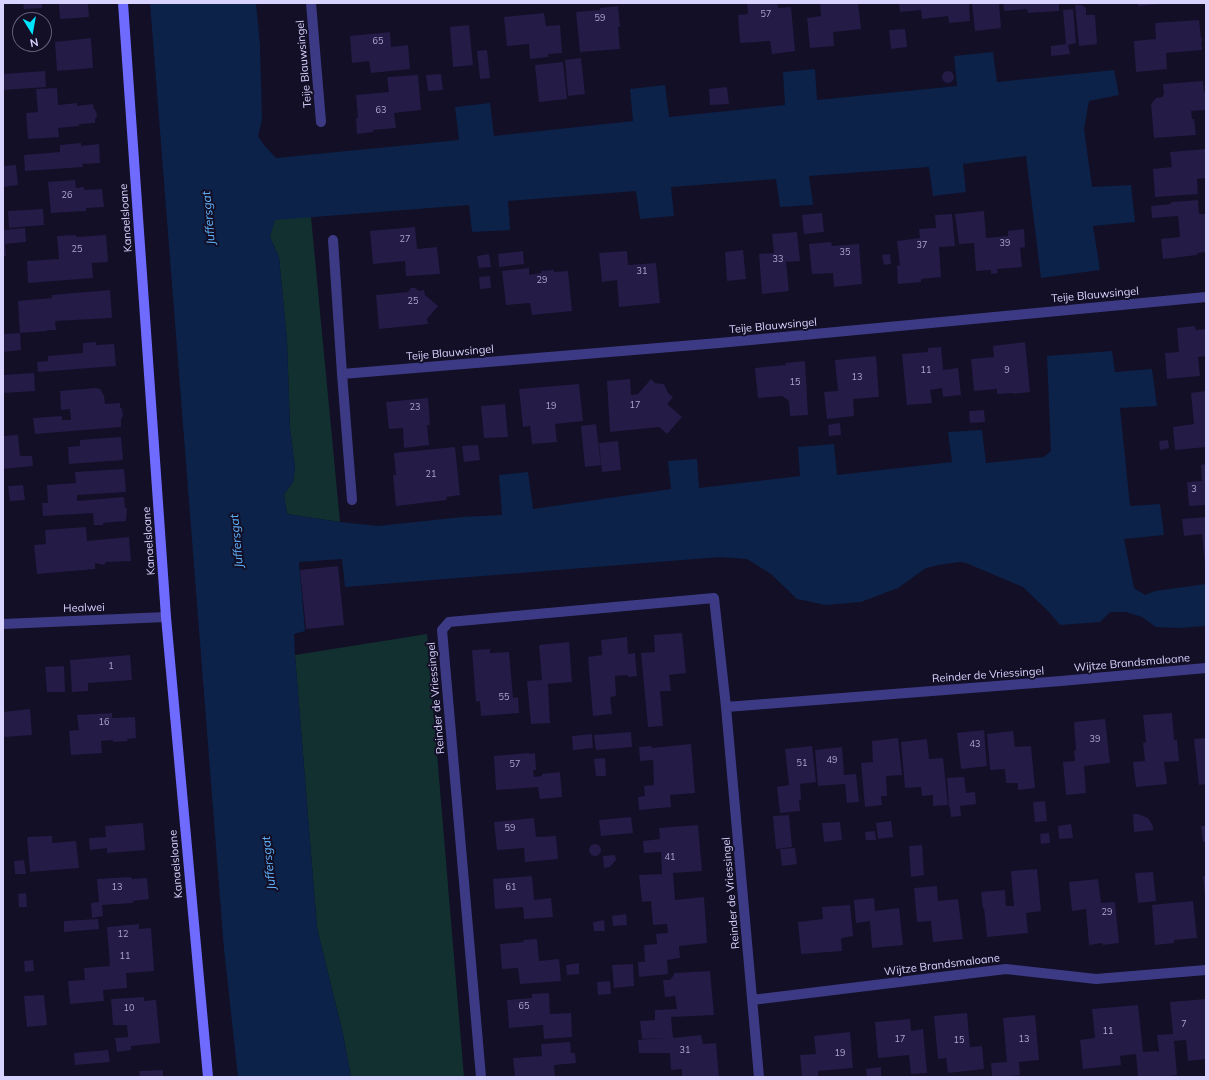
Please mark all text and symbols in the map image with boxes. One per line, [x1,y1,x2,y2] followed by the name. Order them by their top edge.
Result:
[761,9,771,19] house number: 57
[12,12,52,52] north arrow
[595,13,605,23] house number: 59
[294,20,314,108] street label: Teije Blauwsingel
[29,35,40,50] text: N
[373,36,383,46] house number: 65
[376,105,386,115] house number: 63
[117,183,135,253] street label: Kanaelsloane
[62,190,72,200] house number: 26
[199,190,219,246] water label: Juffersgat
[400,234,410,244] house number: 27
[1000,238,1010,248] house number: 39
[917,240,927,250] house number: 37
[72,244,82,254] house number: 25
[840,247,850,257] house number: 35
[773,254,783,264] house number: 33
[637,266,647,276] house number: 31
[537,275,547,285] house number: 29
[1051,285,1139,305] street label: Teije Blauwsingel
[408,296,418,306] house number: 25
[729,316,817,336] street label: Teije Blauwsingel
[406,343,494,363] street label: Teije Blauwsingel
[921,365,931,375] house number: 11
[1004,365,1010,375] house number: 9
[852,372,862,382] house number: 13
[790,377,800,387] house number: 15
[630,400,640,410] house number: 17
[546,401,556,411] house number: 19
[410,402,420,412] house number: 23
[426,469,436,479] house number: 21
[1191,484,1197,494] house number: 3
[140,506,158,576] street label: Kanaelsloane
[227,513,247,569] water label: Juffersgat
[63,601,105,615] street label: Healwei
[425,641,447,755] street label: Reinder de Vriessingel
[1073,651,1191,675] street label: Wijtze Brandsmaloane
[108,661,114,671] house number: 1
[932,664,1044,686] street label: Reinder de Vriessingel
[499,692,509,702] house number: 55
[99,717,109,727] house number: 16
[1090,734,1100,744] house number: 39
[970,739,980,749] house number: 43
[827,755,837,765] house number: 49
[797,758,807,768] house number: 51
[510,759,520,769] house number: 57
[505,823,515,833] house number: 59
[166,829,186,899] street label: Kanaelsloane
[259,835,279,891] water label: Juffersgat
[720,836,742,950] street label: Reinder de Vriessingel
[665,852,675,862] house number: 41
[112,882,122,892] house number: 13
[506,882,516,892] house number: 61
[1102,907,1112,917] house number: 29
[118,929,128,939] house number: 12
[120,951,130,961] house number: 11
[883,951,1001,979] street label: Wijtze Brandsmaloane
[519,1001,529,1011] house number: 65
[124,1003,134,1013] house number: 10
[1181,1019,1187,1029] house number: 7
[1103,1026,1113,1036] house number: 11
[895,1034,905,1044] house number: 17
[1019,1034,1029,1044] house number: 13
[954,1035,964,1045] house number: 15
[680,1045,690,1055] house number: 31
[835,1048,845,1058] house number: 19

